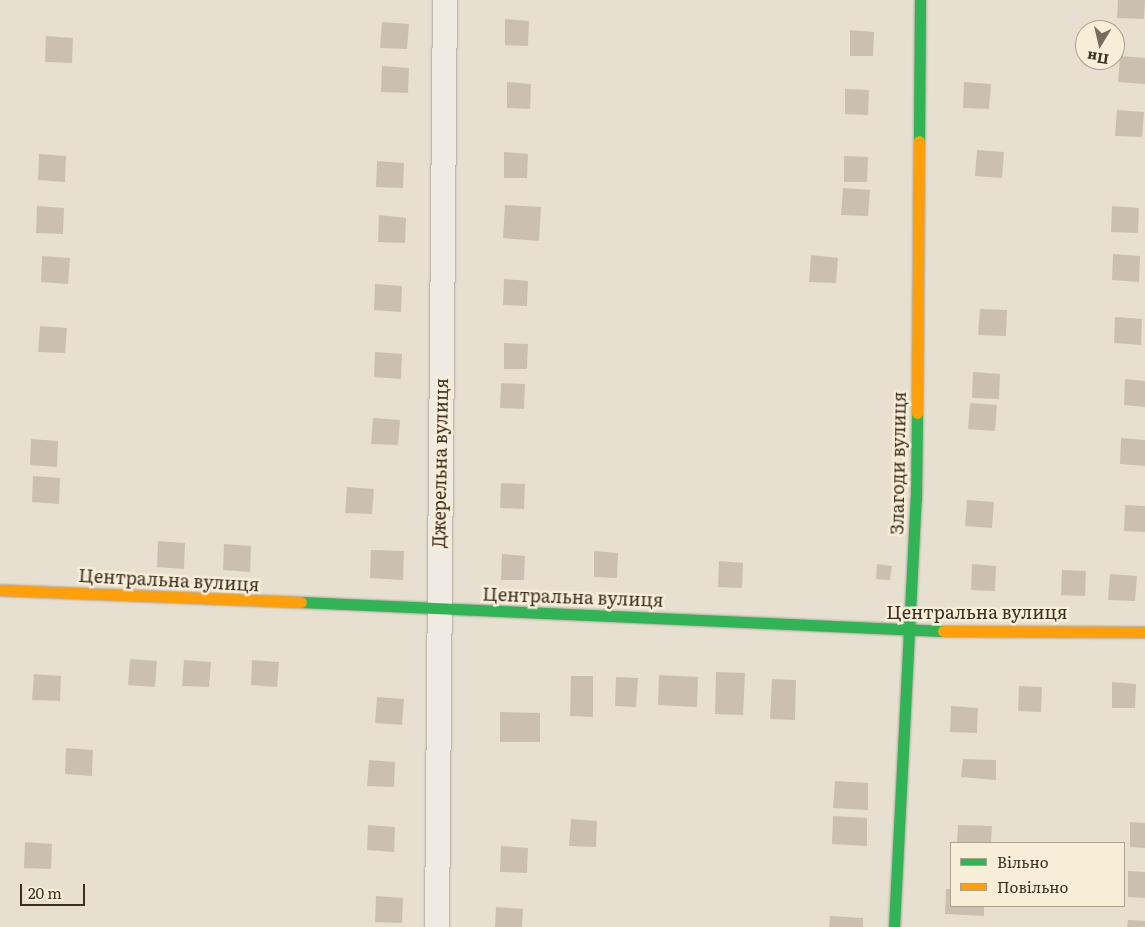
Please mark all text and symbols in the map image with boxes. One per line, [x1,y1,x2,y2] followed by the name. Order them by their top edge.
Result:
[1075,20,1125,70] north arrow
[1085,47,1110,70] text: Пн
[428,378,452,548] street label: Джерельна вулиця
[886,391,910,535] street label: Злагоди вулиця
[78,564,260,596] street label: Центральна вулиця
[482,583,664,611] street label: Центральна вулиця
[886,601,1068,623] street label: Центральна вулиця
[950,842,1125,907] legend
[997,850,1048,873] text: Вільно
[22,874,88,906] scale bar
[997,875,1068,898] text: Повільно
[28,881,62,904] text: 20 m

